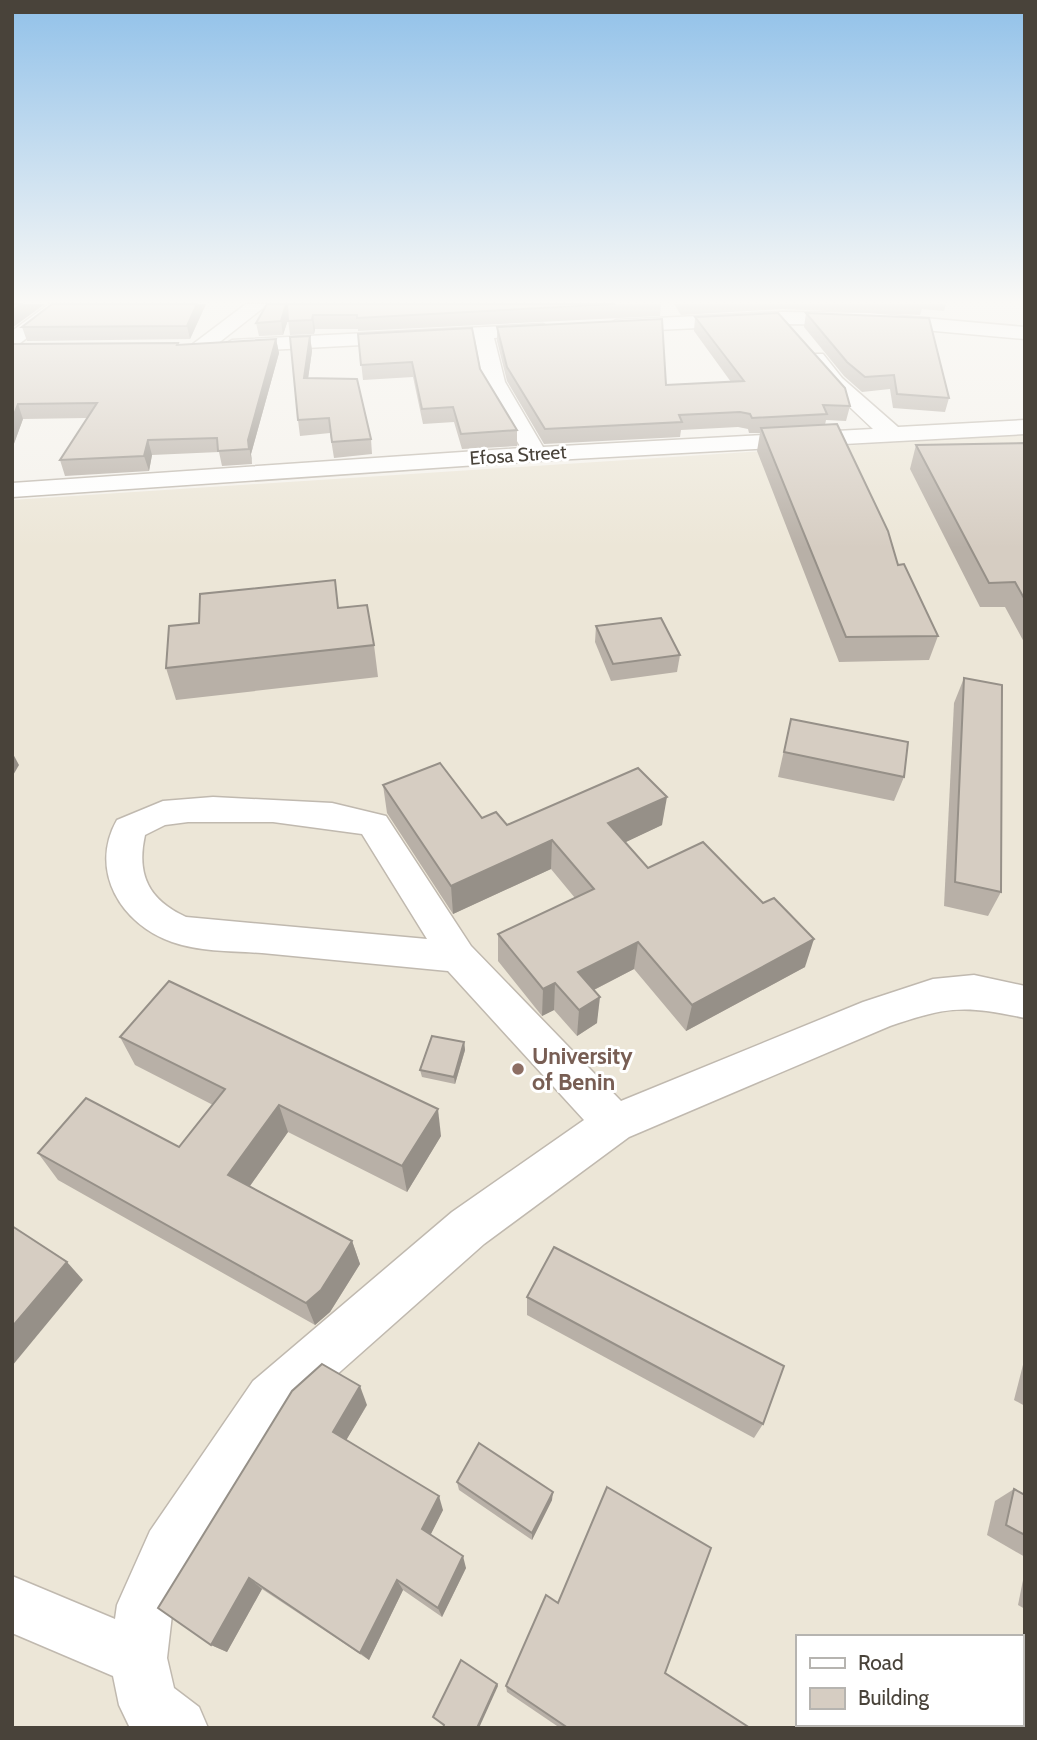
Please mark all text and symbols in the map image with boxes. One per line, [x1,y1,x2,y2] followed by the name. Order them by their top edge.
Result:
[469,440,568,470] street label: Efosa Street
[532,1042,633,1096] place label: University of Benin
[510,1061,526,1077] marker: University of Benin
[796,1635,1023,1726] legend
[858,1650,904,1675] text: Road
[858,1685,930,1710] text: Building

